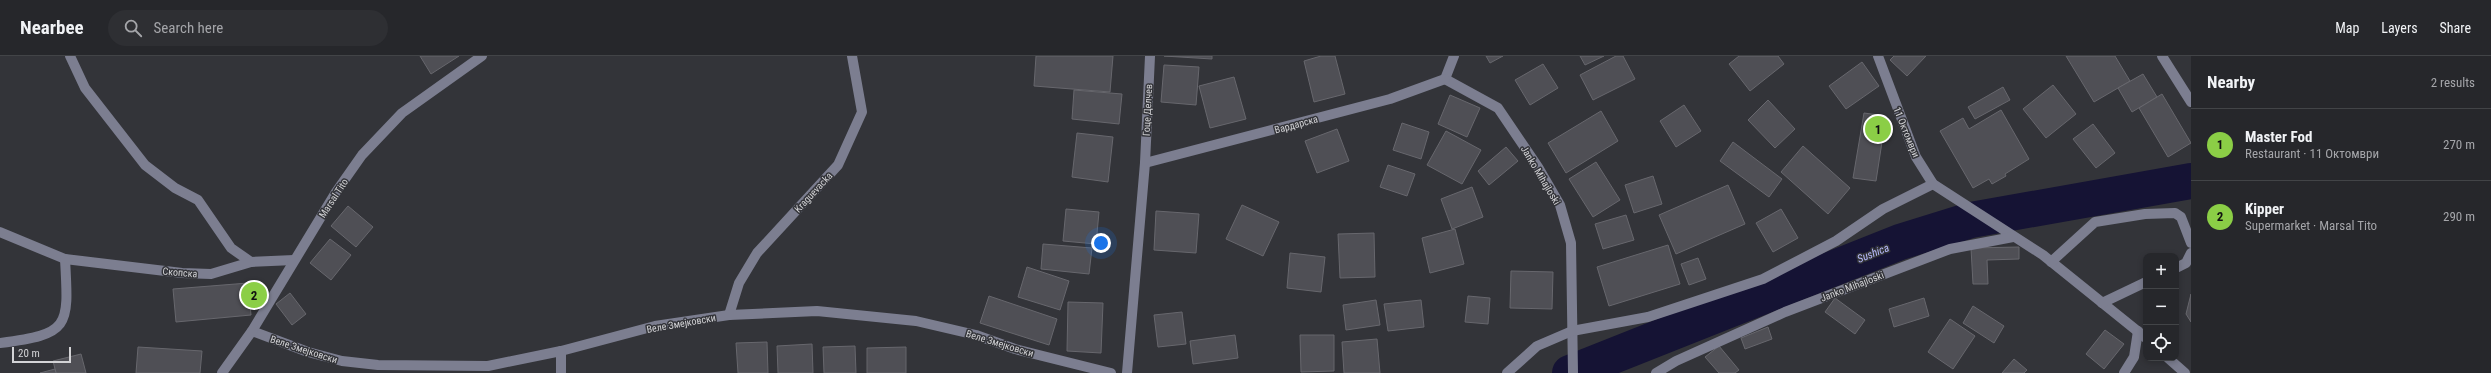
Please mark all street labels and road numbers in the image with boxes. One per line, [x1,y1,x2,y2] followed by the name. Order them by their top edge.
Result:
[1141,84,1154,136] street label: Гоце Делчев
[1891,105,1922,159] street label: 11 Октомври
[1273,113,1319,136] street label: Вардарска
[1519,144,1562,207] street label: Janko Mihajloski
[792,170,835,215] street label: Kraguevacka
[317,177,350,220] street label: Marsal Tito
[162,266,198,280] street label: Скопска
[1819,269,1885,304] street label: Janko Mihajloski
[646,312,717,335] street label: Веле Змејковски
[965,328,1035,359] street label: Веле Змејковски
[269,333,339,366] street label: Веле Змејковски

